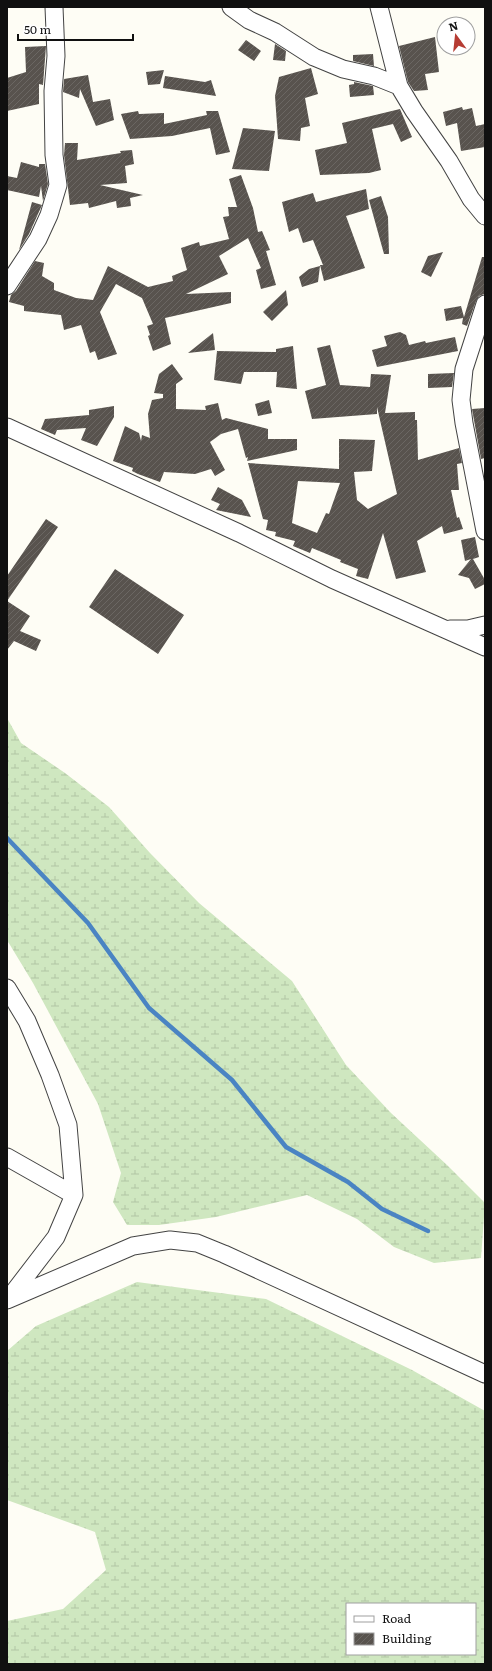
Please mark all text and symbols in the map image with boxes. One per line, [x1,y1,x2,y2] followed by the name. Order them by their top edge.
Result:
[18,16,133,42] scale bar
[436,16,476,56] north arrow
[447,16,460,34] text: N
[24,20,51,38] text: 50 m
[346,1603,476,1655] legend
[382,1609,412,1627] text: Road
[382,1629,432,1647] text: Building

